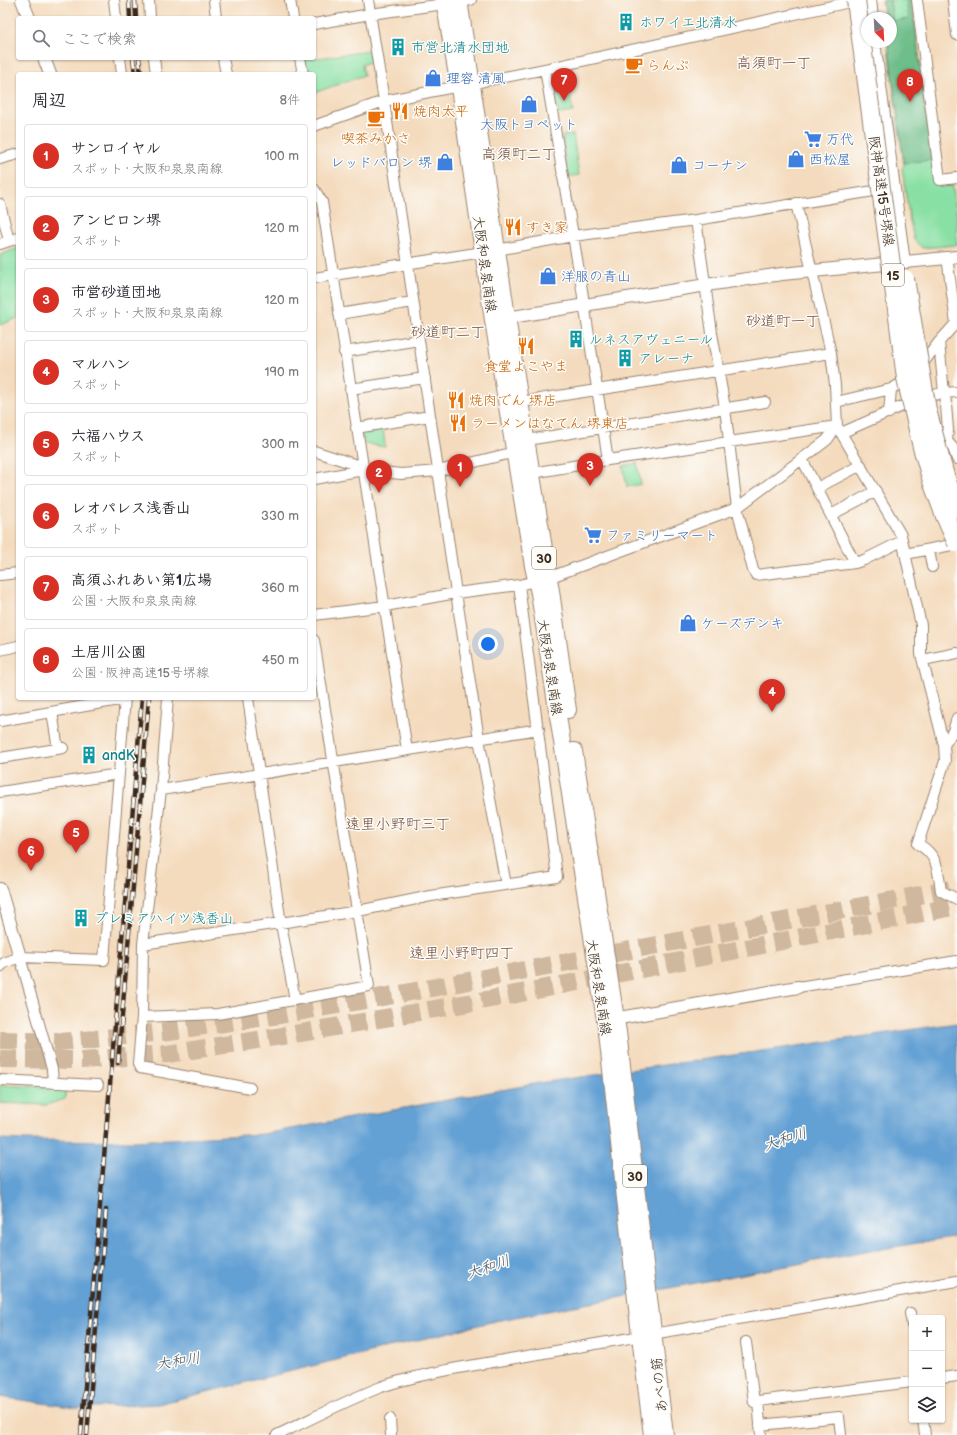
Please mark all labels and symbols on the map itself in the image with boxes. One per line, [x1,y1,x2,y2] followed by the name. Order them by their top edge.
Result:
[616,12,636,32] building icon: ホワイエ北清水
[861,12,897,48] north arrow
[639,14,737,31] place label: ホワイエ北清水
[388,37,408,57] building icon: 市営北清水団地
[411,39,509,56] place label: 市営北清水団地
[736,54,812,73] district label: 高須町一丁
[624,55,644,75] cafe icon: らんぷ
[647,57,689,74] place label: らんぷ
[423,68,443,88] shop icon: 理容 清風
[551,68,577,101] pin: 7
[897,69,923,102] pin: 8
[446,70,506,87] place label: 理容 清風
[519,94,539,114] shop icon: 大阪トヨペット
[390,101,410,121] restaurant icon: 焼肉太平
[413,103,469,120] place label: 焼肉太平
[366,108,386,128] cafe icon: 喫茶みかさ
[480,116,578,133] place label: 大阪トヨペット
[803,129,823,149] supermarket icon: 万代
[341,130,411,147] place label: 喫茶みかさ
[826,131,854,148] place label: 万代
[865,135,898,247] street label: 阪神高速15号堺線
[481,145,557,164] district label: 高須町二丁
[786,149,806,169] shop icon: 西松屋
[809,151,851,168] place label: 西松屋
[435,152,455,172] shop icon: レッドバロン 堺
[330,154,432,171] place label: レッドバロン 堺
[669,155,689,175] shop icon: コーナン
[692,157,748,174] place label: コーナン
[469,214,500,314] street label: 大阪和泉泉南線
[503,217,523,237] restaurant icon: すき家
[526,219,568,236] place label: すき家
[882,264,904,286] road number: 15
[538,266,558,286] shop icon: 洋服の青山
[561,268,631,285] place label: 洋服の青山
[745,312,821,331] district label: 砂道町一丁
[410,323,486,342] district label: 砂道町二丁
[566,329,586,349] building icon: ルネスアヴェニール
[589,331,714,348] place label: ルネスアヴェニール
[516,336,536,356] restaurant icon: 食堂よこやま
[615,348,635,368] building icon: アレーナ
[638,350,695,367] place label: アレーナ
[484,358,568,375] place label: 食堂よこやま
[446,390,466,410] restaurant icon: 焼肉でん 堺店
[469,392,557,409] place label: 焼肉でん 堺店
[448,413,468,433] restaurant icon: ラーメンはなてん 堺東店
[471,415,629,432] place label: ラーメンはなてん 堺東店
[577,453,603,486] pin: 3
[447,454,473,487] pin: 1
[366,460,392,493] pin: 2
[583,525,603,545] supermarket icon: ファミリーマート
[606,527,718,544] place label: ファミリーマート
[532,547,556,569] road number: 30
[678,613,698,633] shop icon: ケーズデンキ
[701,615,784,632] place label: ケーズデンキ
[533,617,566,717] street label: 大阪和泉泉南線
[478,634,498,654] your location
[759,679,785,712] pin: 4
[79,745,99,765] building icon: andK
[102,747,136,764] place label: andK
[345,815,451,834] district label: 遠里小野町三丁
[63,820,89,853] pin: 5
[18,838,44,871] pin: 6
[71,908,91,928] building icon: プレミアハイツ浅香山
[94,910,233,927] place label: プレミアハイツ浅香山
[582,937,615,1037] street label: 大阪和泉泉南線
[409,944,515,963] district label: 遠里小野町四丁
[761,1123,809,1155] water label: 大和川
[623,1165,647,1187] road number: 30
[464,1251,513,1284] water label: 大和川
[154,1349,202,1374] water label: 大和川
[648,1356,671,1414] street label: あべの筋

